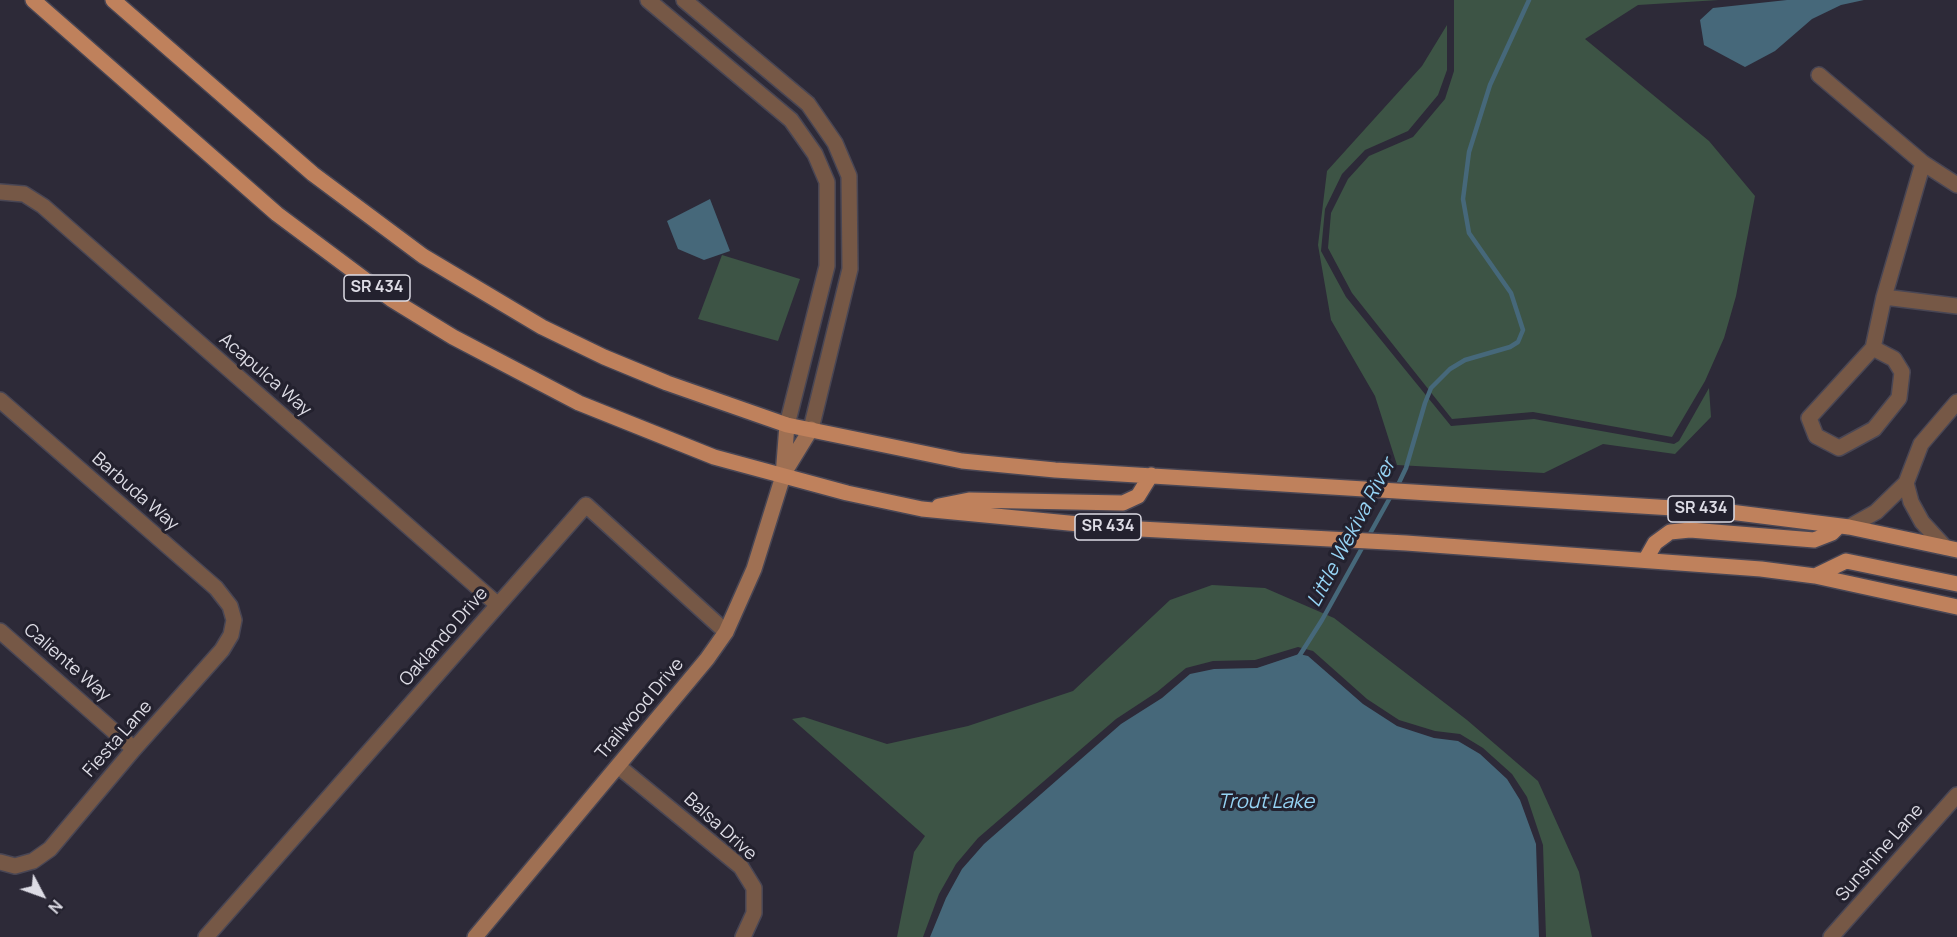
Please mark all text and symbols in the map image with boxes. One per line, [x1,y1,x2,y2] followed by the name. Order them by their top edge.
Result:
[344,275,410,301] road number: SR 434
[214,329,316,421] street label: Acapulca Way
[87,448,183,536] street label: Barbuda Way
[1303,455,1401,611] water label: Little Wekiva River
[1668,496,1734,522] road number: SR 434
[1075,514,1141,540] road number: SR 434
[395,583,493,691] street label: Oaklando Drive
[19,619,115,707] street label: Caliente Way
[591,654,689,764] street label: Trailwood Drive
[79,696,157,782] street label: Fiesta Lane
[679,789,761,865] street label: Balsa Drive
[1218,790,1314,814] water label: Trout Lake
[1832,800,1928,906] street label: Sunshine Lane
[12,865,72,925] north arrow
[44,895,68,918] text: N

